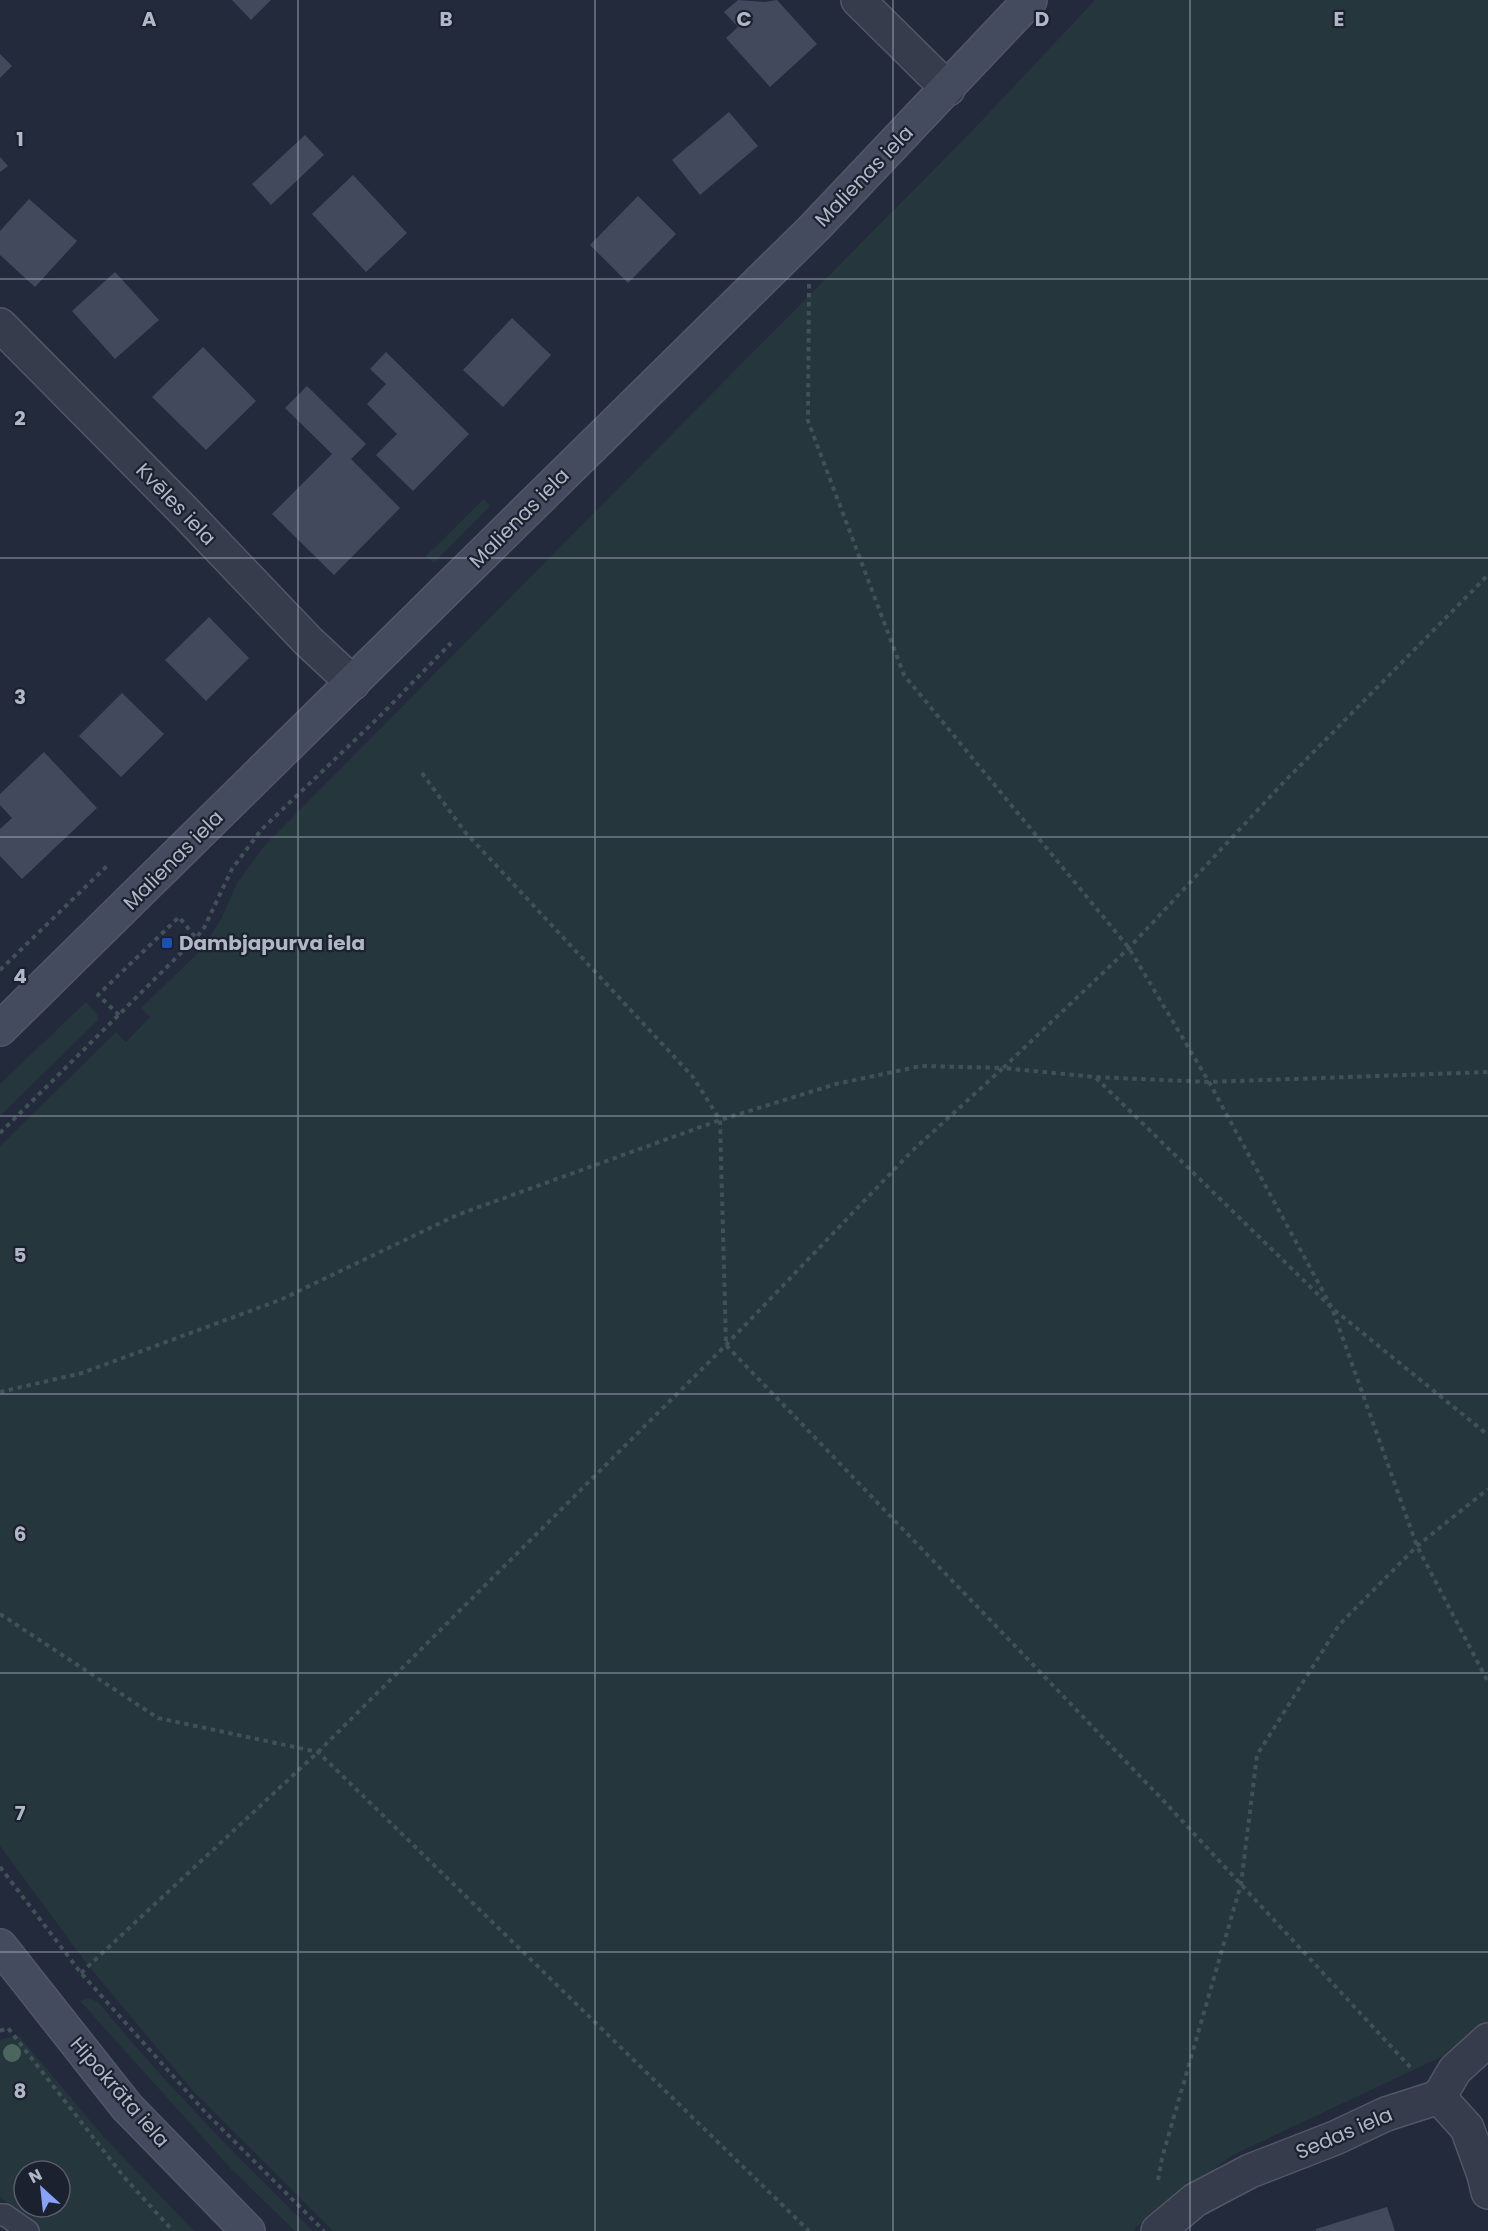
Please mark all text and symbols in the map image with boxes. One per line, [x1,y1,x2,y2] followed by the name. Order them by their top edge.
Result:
[142,5,157,33] text: A
[439,5,453,33] text: B
[736,5,752,33] text: C
[1035,5,1049,33] text: D
[1334,5,1344,33] text: E
[808,119,920,233] street label: Malienas iela
[16,125,24,153] text: 1
[14,404,26,432] text: 2
[130,457,222,551] street label: Kvēles iela
[463,462,575,574] street label: Malienas iela
[14,683,26,711] text: 3
[117,804,229,916] street label: Malienas iela
[179,929,365,957] place label: Dambjapurva iela
[160,936,174,950] marker: Dambjapurva iela
[13,962,27,990] text: 4
[14,1241,27,1269] text: 5
[14,1520,26,1548] text: 6
[15,1799,26,1827] text: 7
[64,2031,176,2153] street label: Hipokrāta iela
[14,2077,26,2105] text: 8
[1291,2100,1397,2166] street label: Sedas iela
[12,2159,72,2219] north arrow
[25,2163,46,2189] text: N

